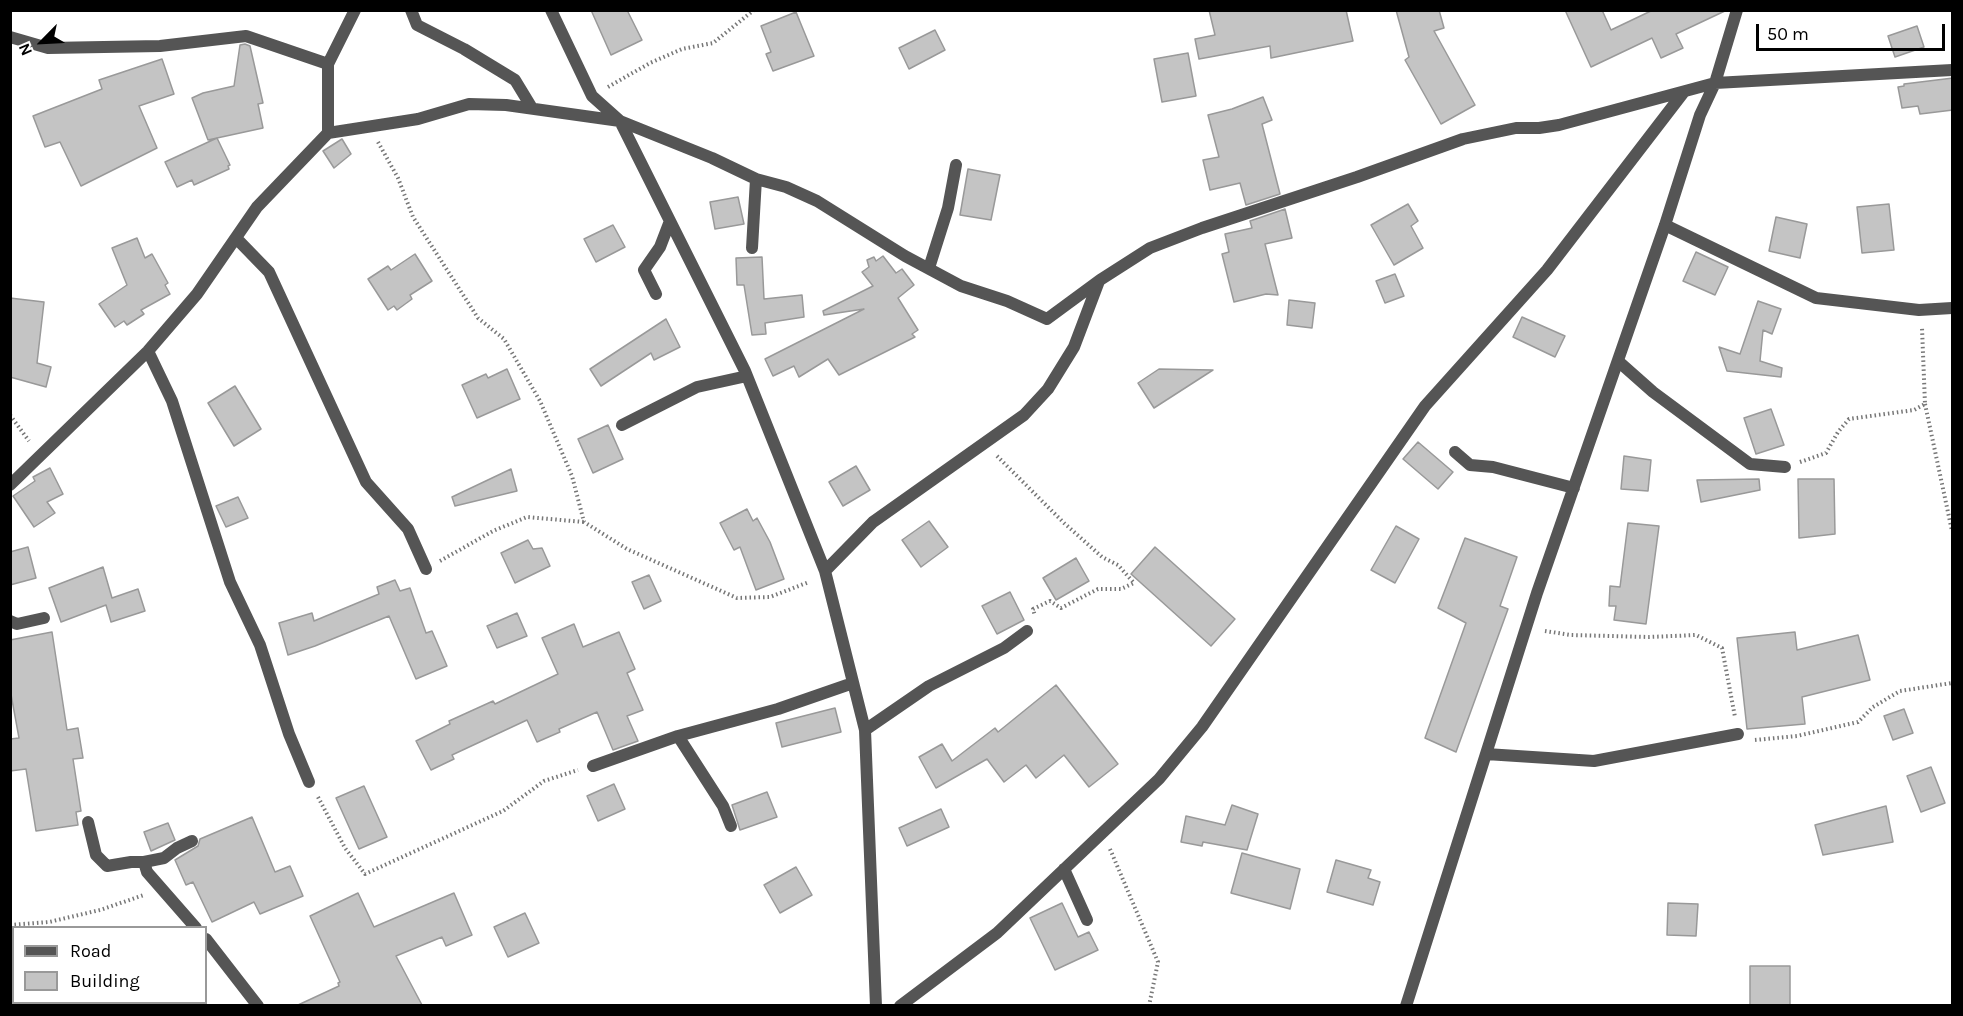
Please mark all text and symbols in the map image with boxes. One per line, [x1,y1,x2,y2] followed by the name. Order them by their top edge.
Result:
[12,12,72,72] north arrow
[1759,12,1948,50] scale bar
[1767,23,1809,45] text: 50 m
[14,40,36,59] text: N
[12,926,207,1004] legend
[70,940,111,962] text: Road
[70,970,140,992] text: Building

